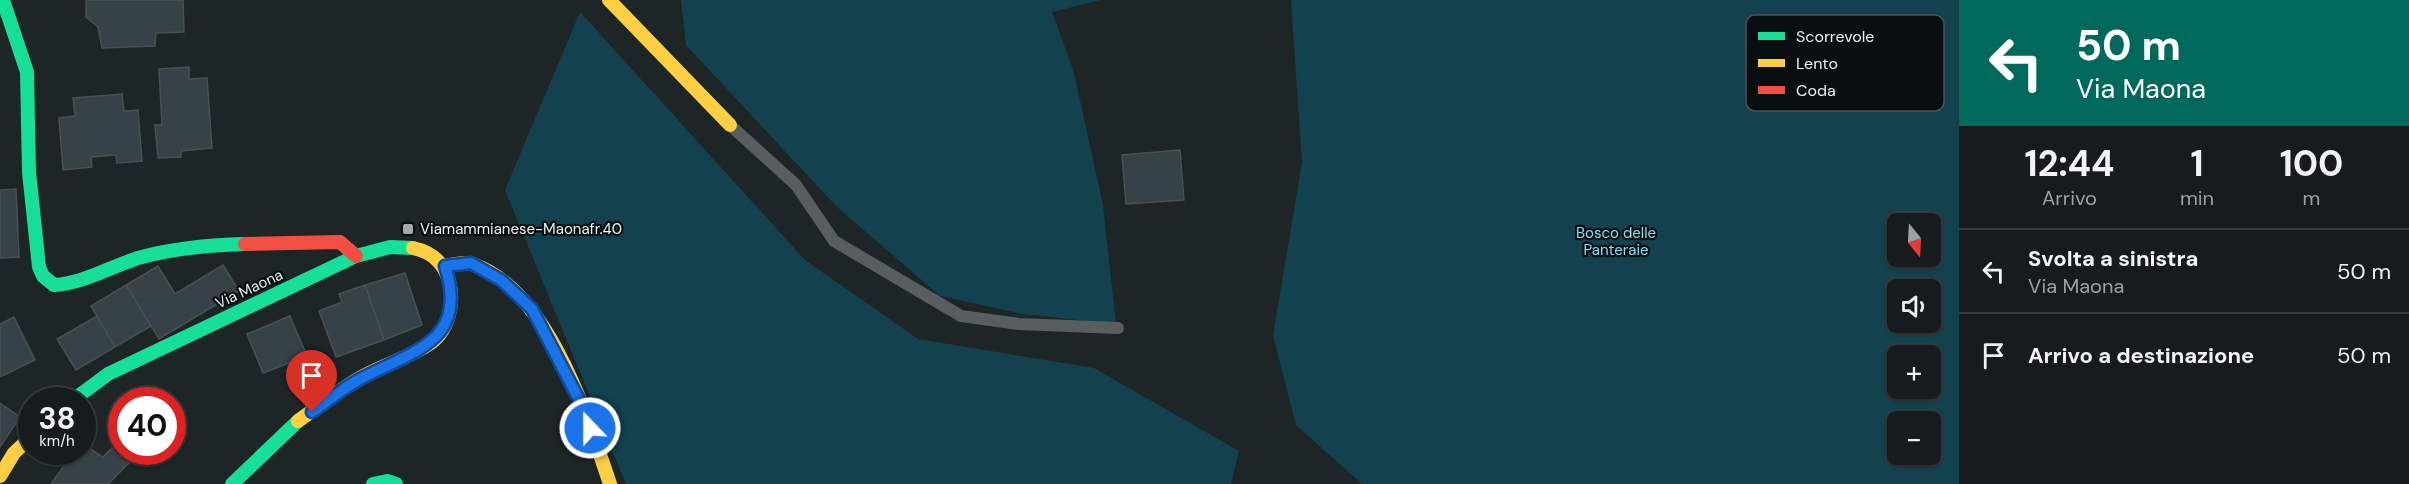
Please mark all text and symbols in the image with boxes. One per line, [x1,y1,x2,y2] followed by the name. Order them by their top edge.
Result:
[1746,15,1944,111] legend
[2076,18,2181,73] text: 50 m
[1977,24,2055,102] icon: left
[1796,26,1874,47] text: Scorrevole
[1796,53,1838,74] text: Lento
[2076,71,2206,106] text: Via Maona
[1796,80,1836,101] text: Coda
[2025,140,2114,187] text: 12:44
[2190,140,2204,187] text: 1
[2280,140,2343,187] text: 100
[2042,185,2097,211] text: Arrivo
[2180,185,2214,211] text: min
[2303,185,2320,211] text: m
[1887,213,1941,267] north arrow
[1887,213,1941,465] map controls
[420,219,622,239] place label: Viamammianese-Maonafr.40
[401,222,415,236] marker: Viamammianese-Maonafr.40
[1576,223,1656,260] park label: Bosco delle Panteraie
[2028,244,2198,273] text: Svolta a sinistra
[1977,255,2010,288] icon: left
[2337,257,2391,286] text: 50 m
[212,265,286,313] street label: Via Maona
[2028,273,2124,299] text: Via Maona
[1887,279,1941,333] button: sound
[1977,339,2010,372] icon: arrive
[2028,341,2254,370] text: Arrivo a destinazione
[2337,341,2391,370] text: 50 m
[1887,345,1941,399] button: +
[286,350,337,412] pin
[295,359,328,392] icon: arrive
[108,387,186,465] speed limit sign: 40
[558,396,622,460] position arrow
[38,399,76,438] text: 38
[1887,411,1941,465] button: −
[39,431,75,451] text: km/h

